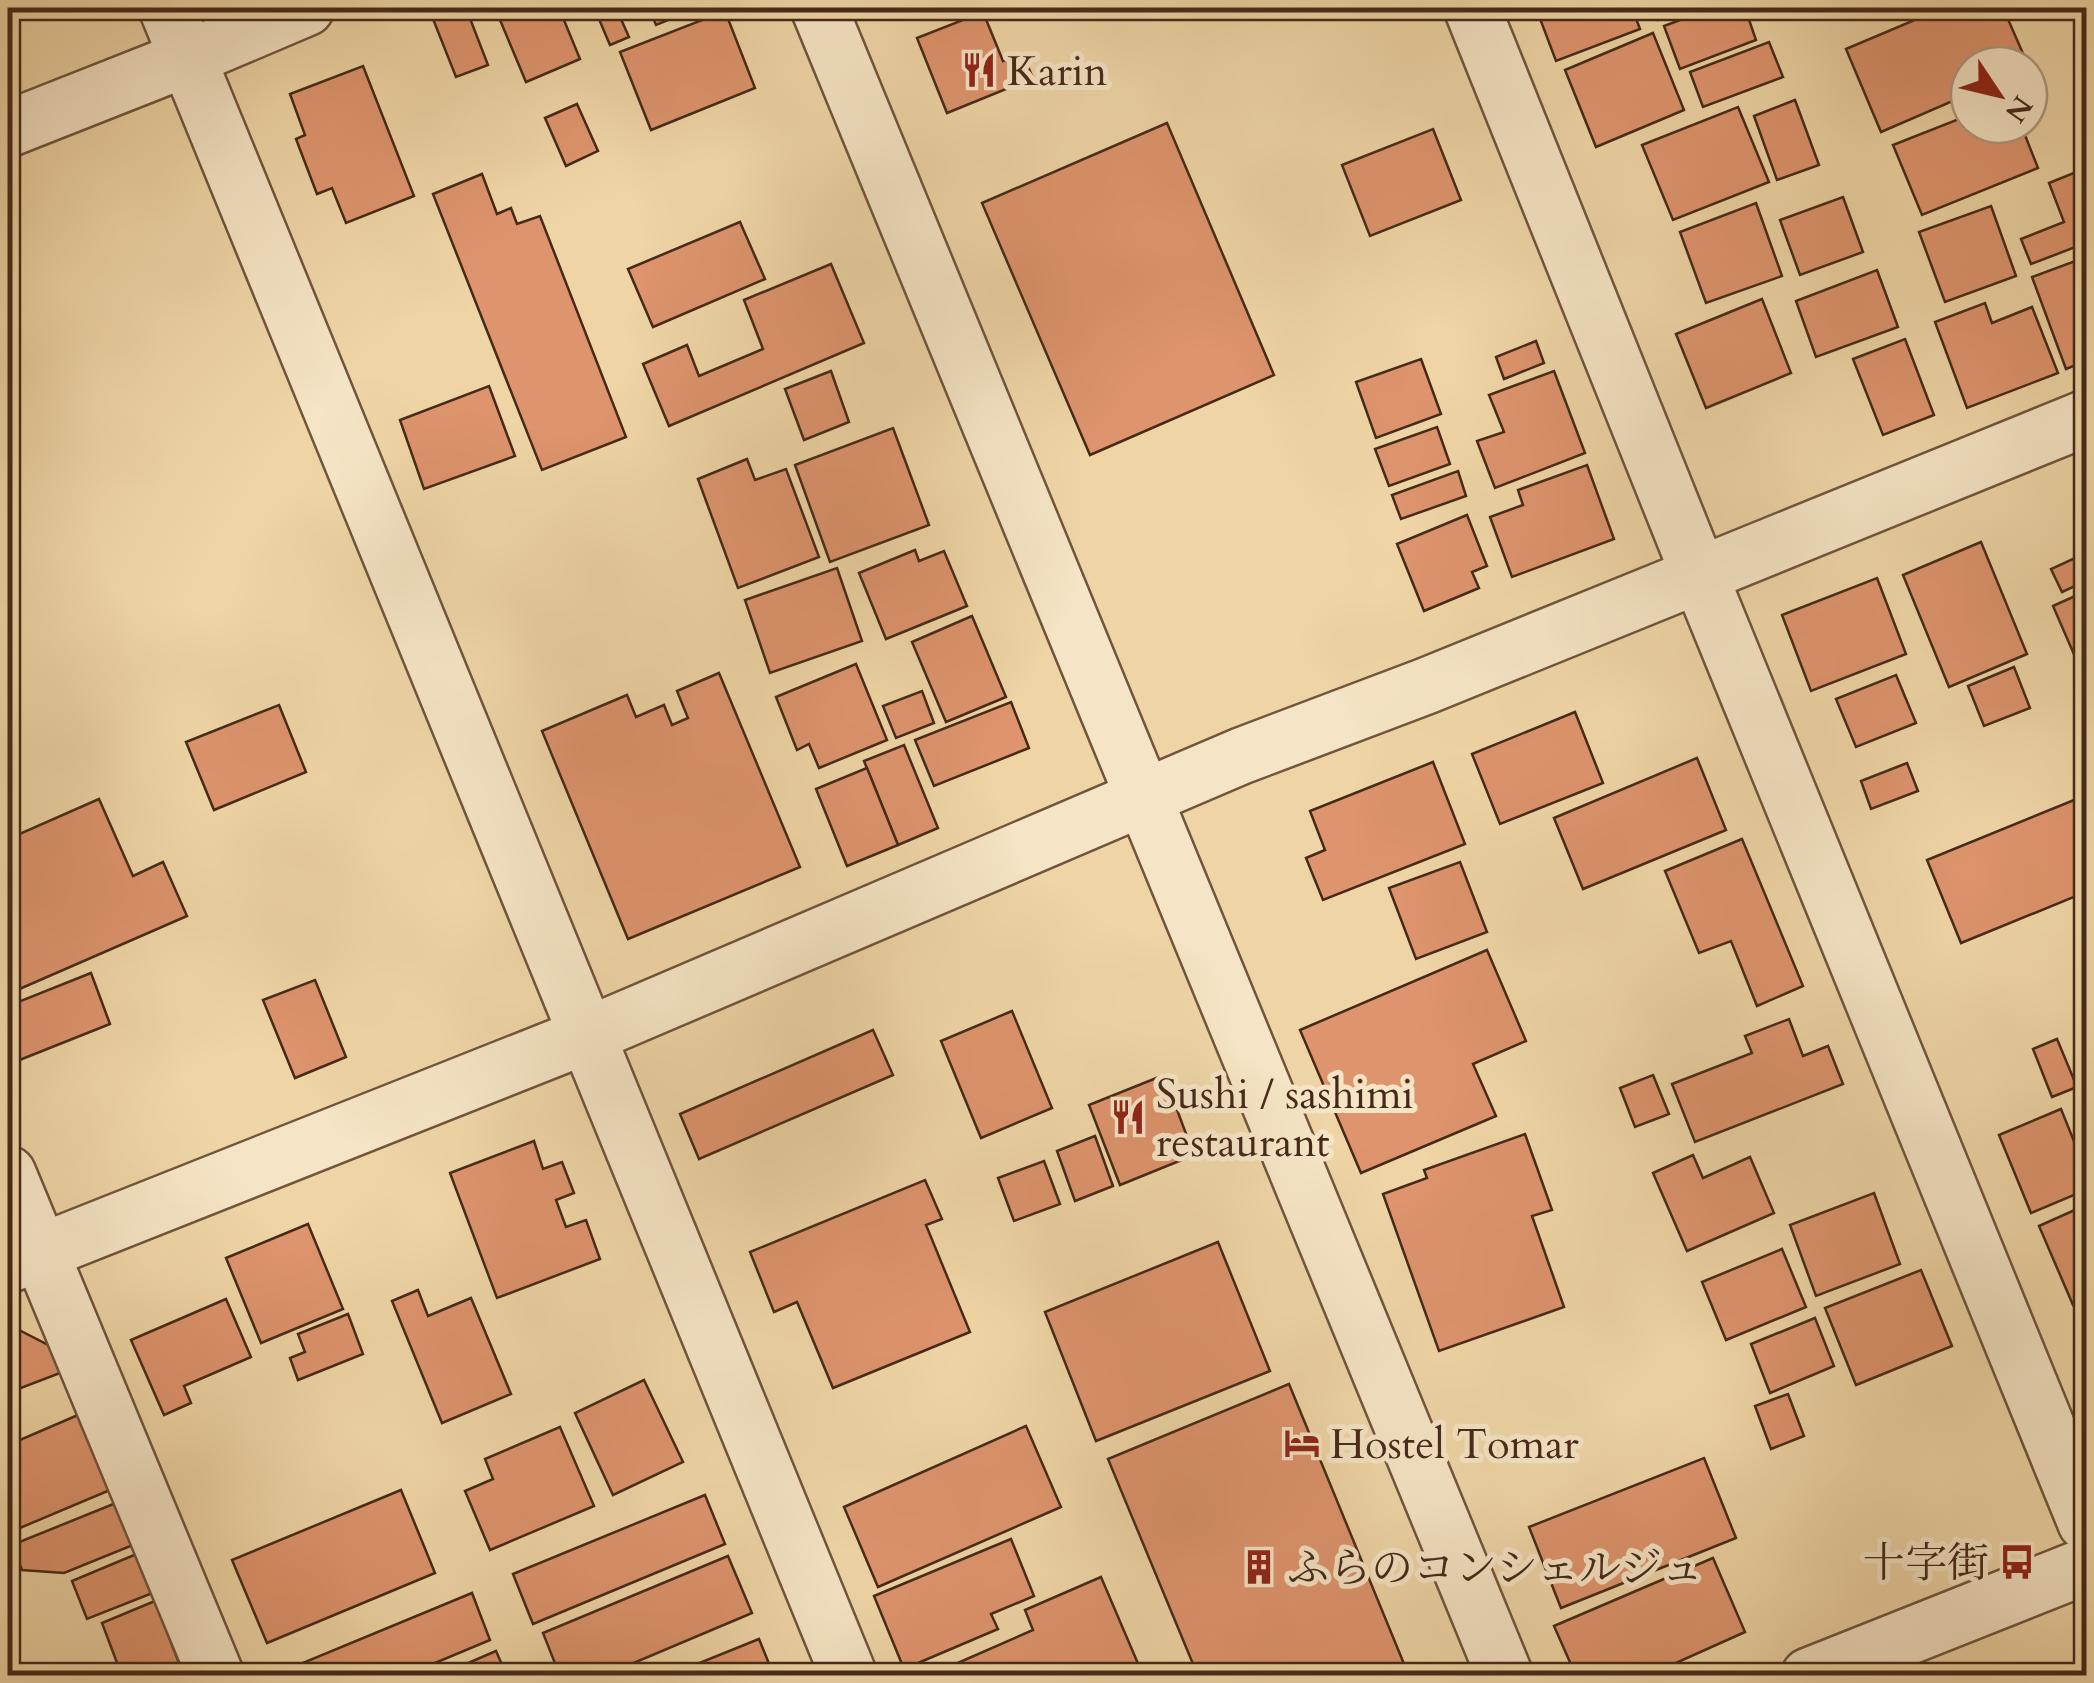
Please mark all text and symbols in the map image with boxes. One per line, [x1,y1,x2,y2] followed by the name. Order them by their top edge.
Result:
[1007,43,1108,100] place label: Karin
[1949,45,2049,145] north arrow
[960,51,998,89] restaurant icon: Karin
[1996,88,2041,130] text: N
[1156,1066,1414,1171] place label: Sushi / sashimi restaurant
[1109,1098,1147,1136] restaurant icon: Sushi / sashimi restaurant
[1330,1416,1579,1473] place label: Hostel Tomar
[1283,1424,1321,1462] hotel icon: Hostel Tomar
[1863,1535,1989,1592] place label: 十字街
[1287,1540,1703,1597] place label: ふらのコンシェルジュ
[1998,1543,2036,1581] bus stop icon: 十字街
[1240,1548,1278,1586] building icon: ふらのコンシェルジュ

